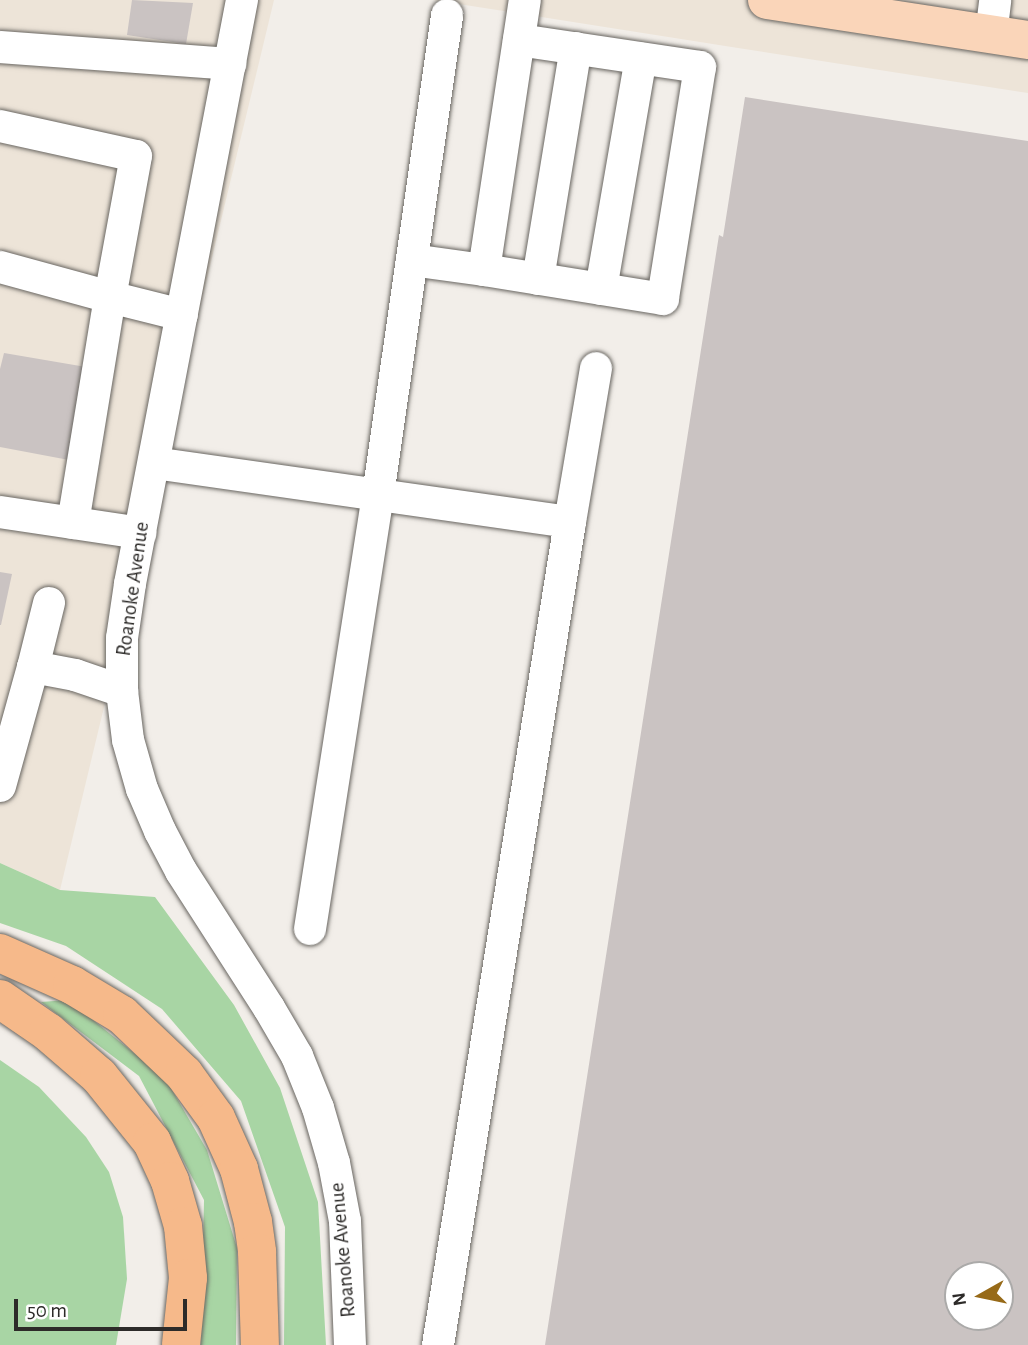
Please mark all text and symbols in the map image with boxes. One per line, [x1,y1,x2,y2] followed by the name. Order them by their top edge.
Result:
[111,520,155,658] street label: Roanoke Avenue
[325,1181,361,1319] street label: Roanoke Avenue
[944,1261,1014,1331] north arrow
[18,1286,191,1330] scale bar
[949,1291,970,1307] text: N
[27,1300,67,1321] text: 50 m

